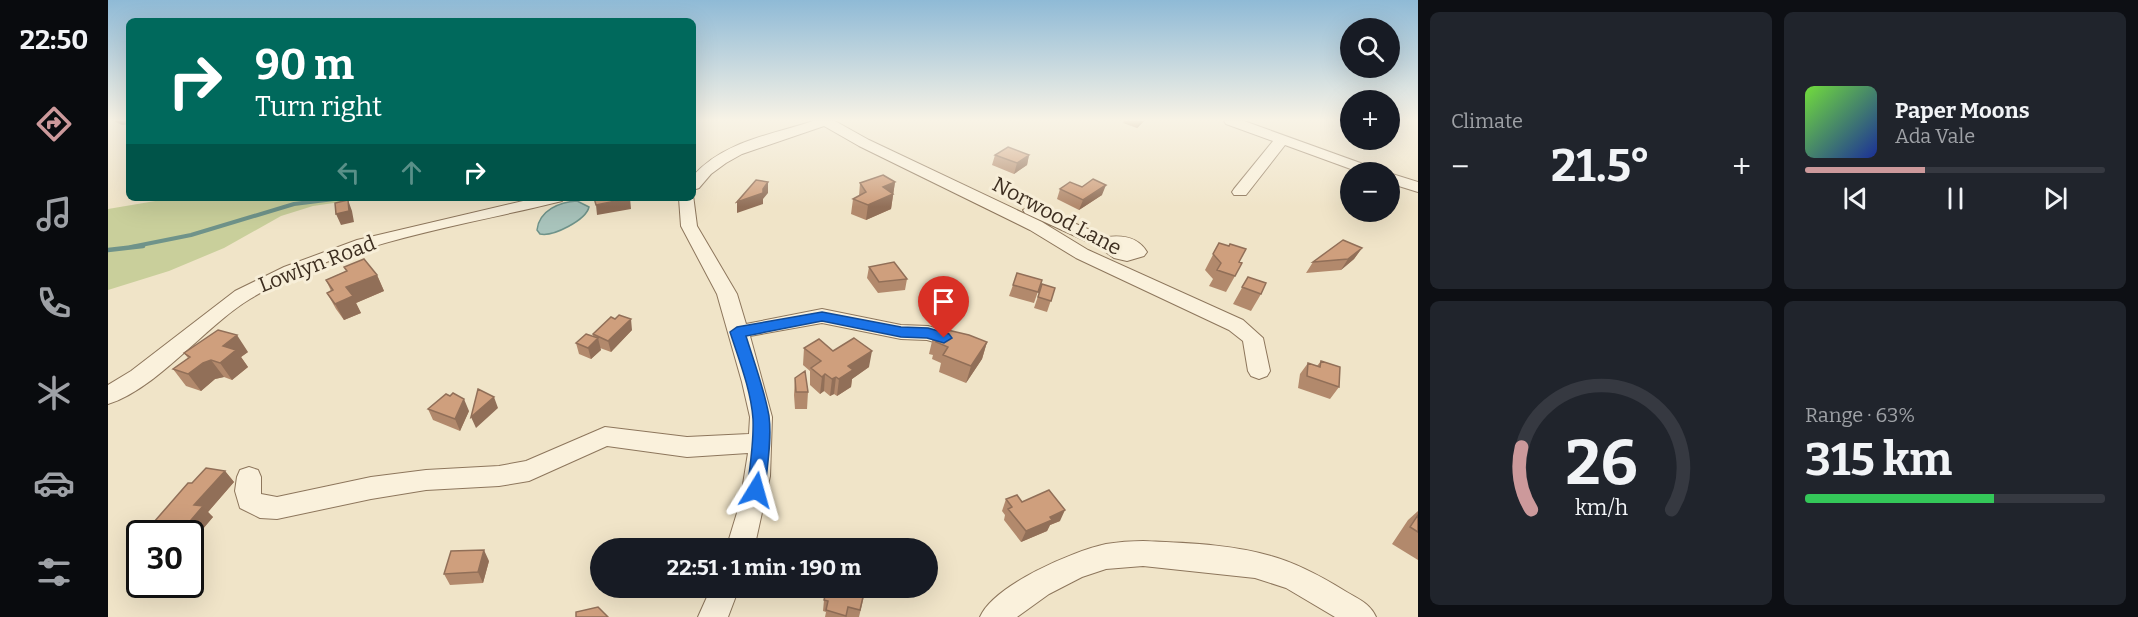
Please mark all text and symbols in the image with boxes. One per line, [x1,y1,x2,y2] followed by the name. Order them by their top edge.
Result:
[1340,18,1400,222] map controls
[1340,18,1400,78] button: search
[20,24,88,56] text: 22:50
[255,40,354,90] text: 90 m
[156,42,234,120] icon: right
[1340,90,1400,150] button: +
[255,91,382,123] text: Turn right
[1895,97,2030,124] text: Paper Moons
[33,103,75,145] icon: directions
[1451,109,1523,133] text: Climate
[1895,124,1975,148] text: Ada Vale
[1551,139,1650,193] text: 21.5°
[1451,147,1469,187] text: −
[1732,147,1751,187] text: +
[332,156,365,189] icon: left
[395,156,428,189] icon: ahead
[458,156,491,189] icon: right
[1340,162,1400,222] button: −
[988,171,1126,261] street label: Norwood Lane
[1839,182,1872,215] icon: previous
[1939,182,1972,215] icon: pause
[2039,182,2072,215] icon: next
[33,193,75,235] icon: music
[255,230,379,298] street label: Lowlyn Road
[918,276,969,338] pin
[33,282,75,324] icon: phone
[927,285,960,318] icon: arrive
[33,372,75,414] icon: climate
[1805,403,1915,427] text: Range · 63%
[1565,426,1637,501] text: 26
[1805,433,1952,487] text: 315 km
[724,458,788,522] position arrow
[33,462,75,504] icon: car
[1574,495,1628,521] text: km/h
[126,520,204,598] speed limit sign: 30
[33,551,75,593] icon: filters
[667,554,861,581] text: 22:51 · 1 min · 190 m

